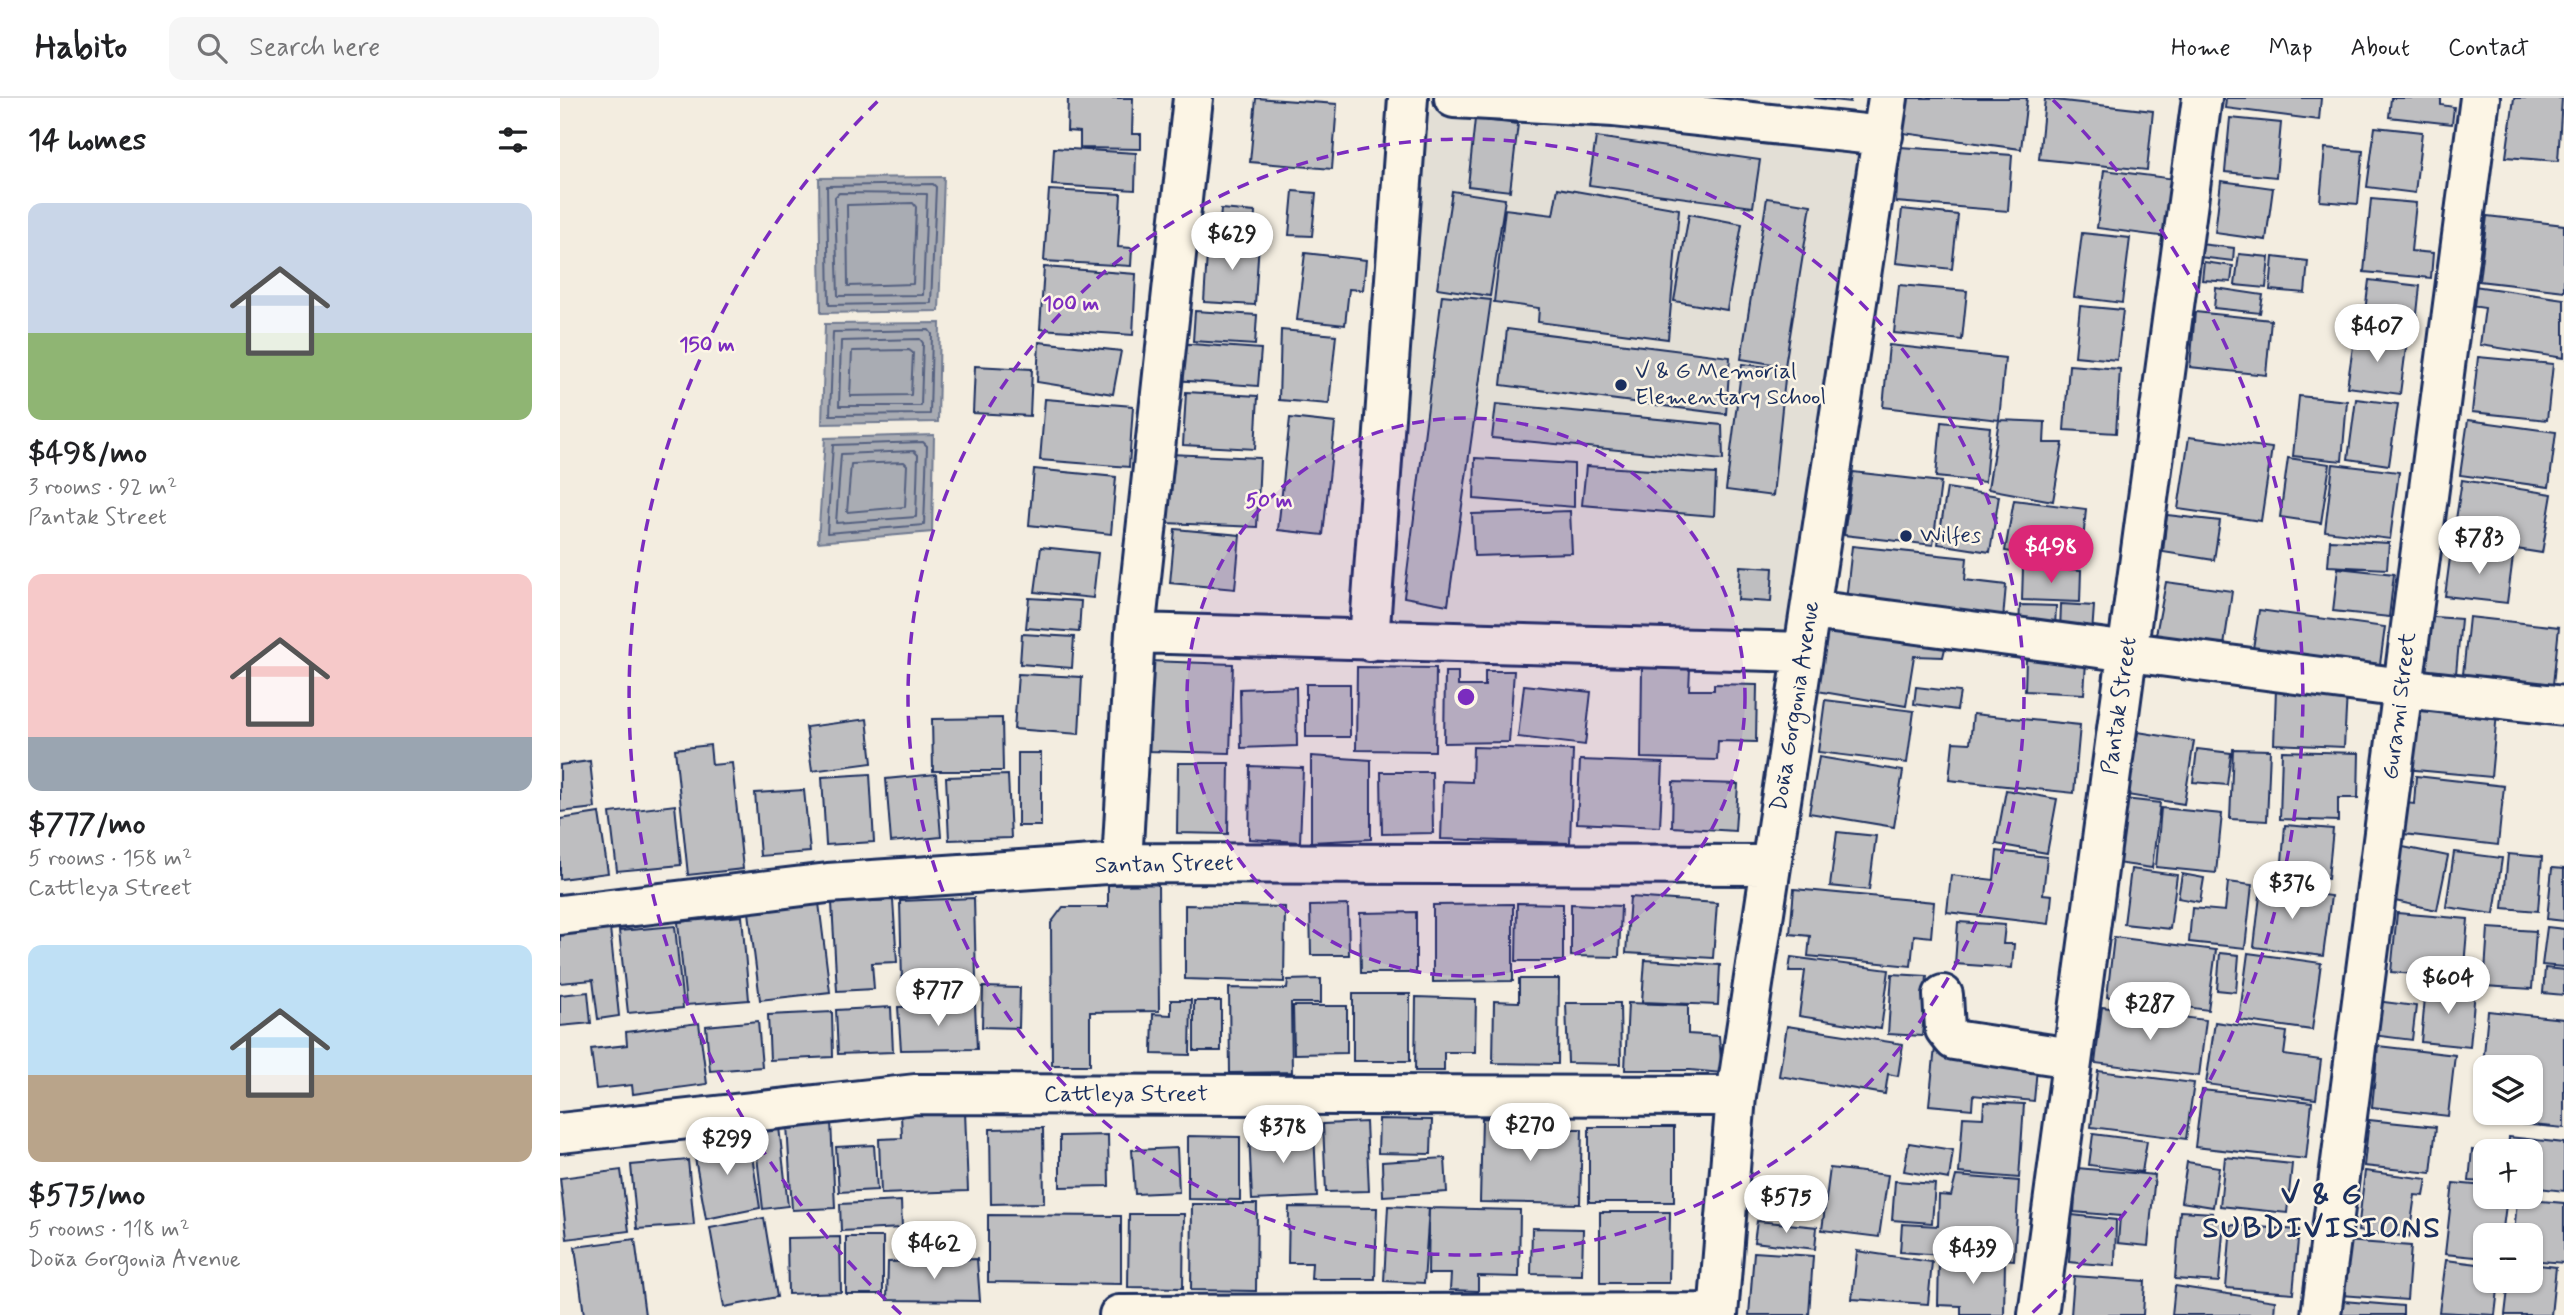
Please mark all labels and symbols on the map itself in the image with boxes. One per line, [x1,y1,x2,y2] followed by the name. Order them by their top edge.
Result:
[1191,212,1273,272] pin: $629
[1043,290,1099,318] text: 100 m
[2336,304,2418,364] pin: $407
[679,331,735,359] text: 150 m
[1635,357,1826,413] place label: V & G Memorial Elementary School
[1613,377,1629,393] marker: V & G Memorial Elementary School
[1246,487,1293,515] text: 50 m
[2438,517,2520,576] pin: $783
[1920,521,1981,551] place label: Wilfes
[2010,526,2092,585] pin: $498
[1898,528,1914,544] marker: Wilfes
[1765,599,1829,814] street label: Doña Gorgonia Avenue
[2376,630,2424,782] street label: Gurami Street
[2095,635,2145,777] street label: Pantak Street
[1454,685,1478,709] centre of rings
[1094,849,1234,881] street label: Santan Street
[2251,862,2333,921] pin: $376
[2407,956,2489,1016] pin: $604
[897,968,979,1028] pin: $777
[2109,982,2191,1042] pin: $287
[1044,1080,1208,1110] street label: Cattleya Street
[1489,1104,1571,1163] pin: $270
[1242,1105,1324,1165] pin: $378
[686,1118,768,1177] pin: $299
[2202,1175,2442,1248] district label: V & G SUBDIVISIONS
[1745,1176,1827,1235] pin: $575
[893,1222,975,1281] pin: $462
[1932,1226,2014,1286] pin: $439

